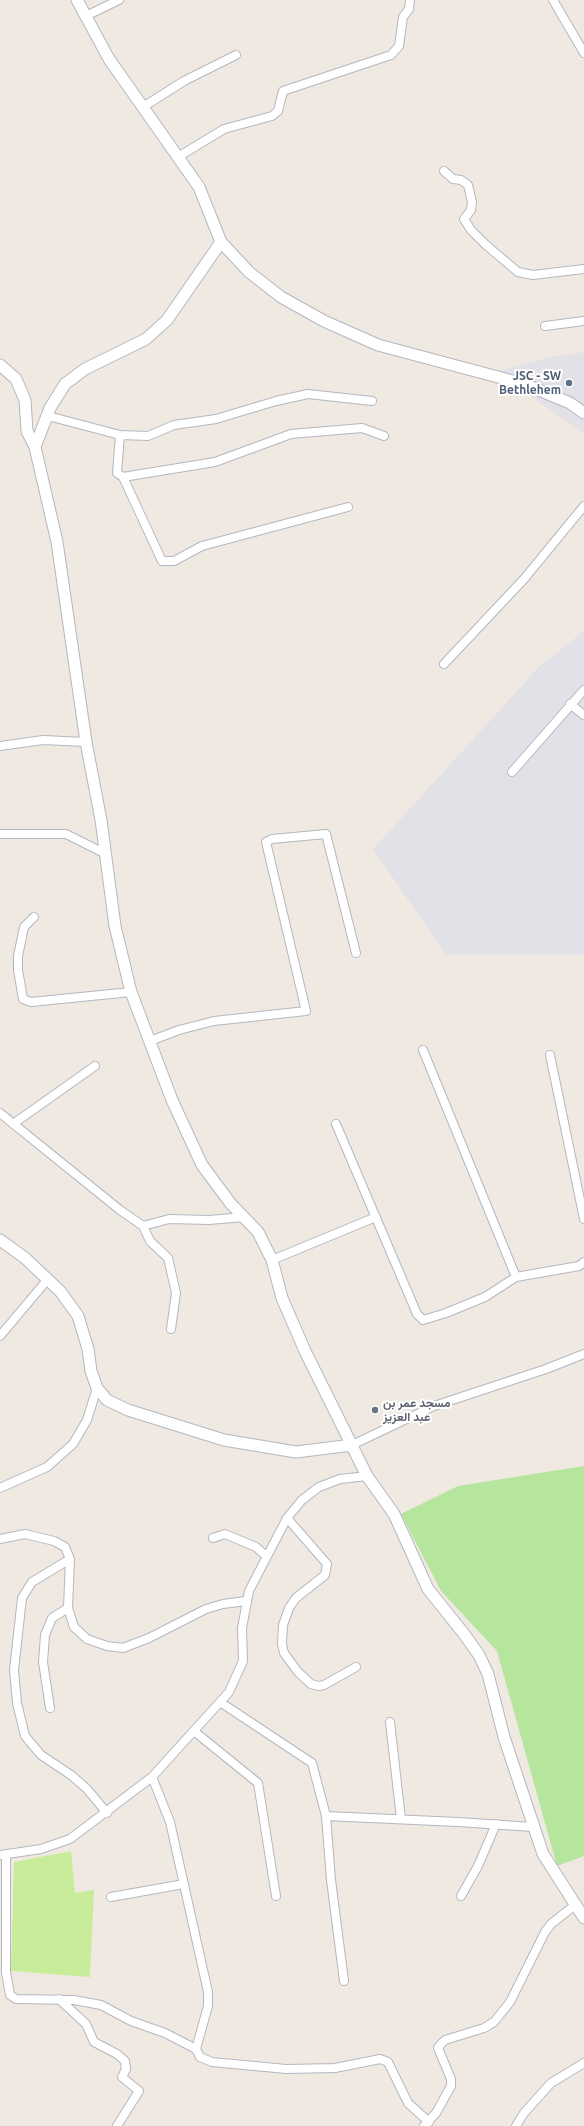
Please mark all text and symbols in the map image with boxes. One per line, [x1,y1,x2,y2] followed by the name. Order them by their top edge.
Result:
[499,369,561,397] place label: JSC - SW Bethlehem
[564,378,574,388] marker: JSC - SW Bethlehem
[383,1396,450,1424] place label: مسجد عمر بن عبد العزيز
[370,1405,380,1415] marker: مسجد عمر بن عبد العزيز

